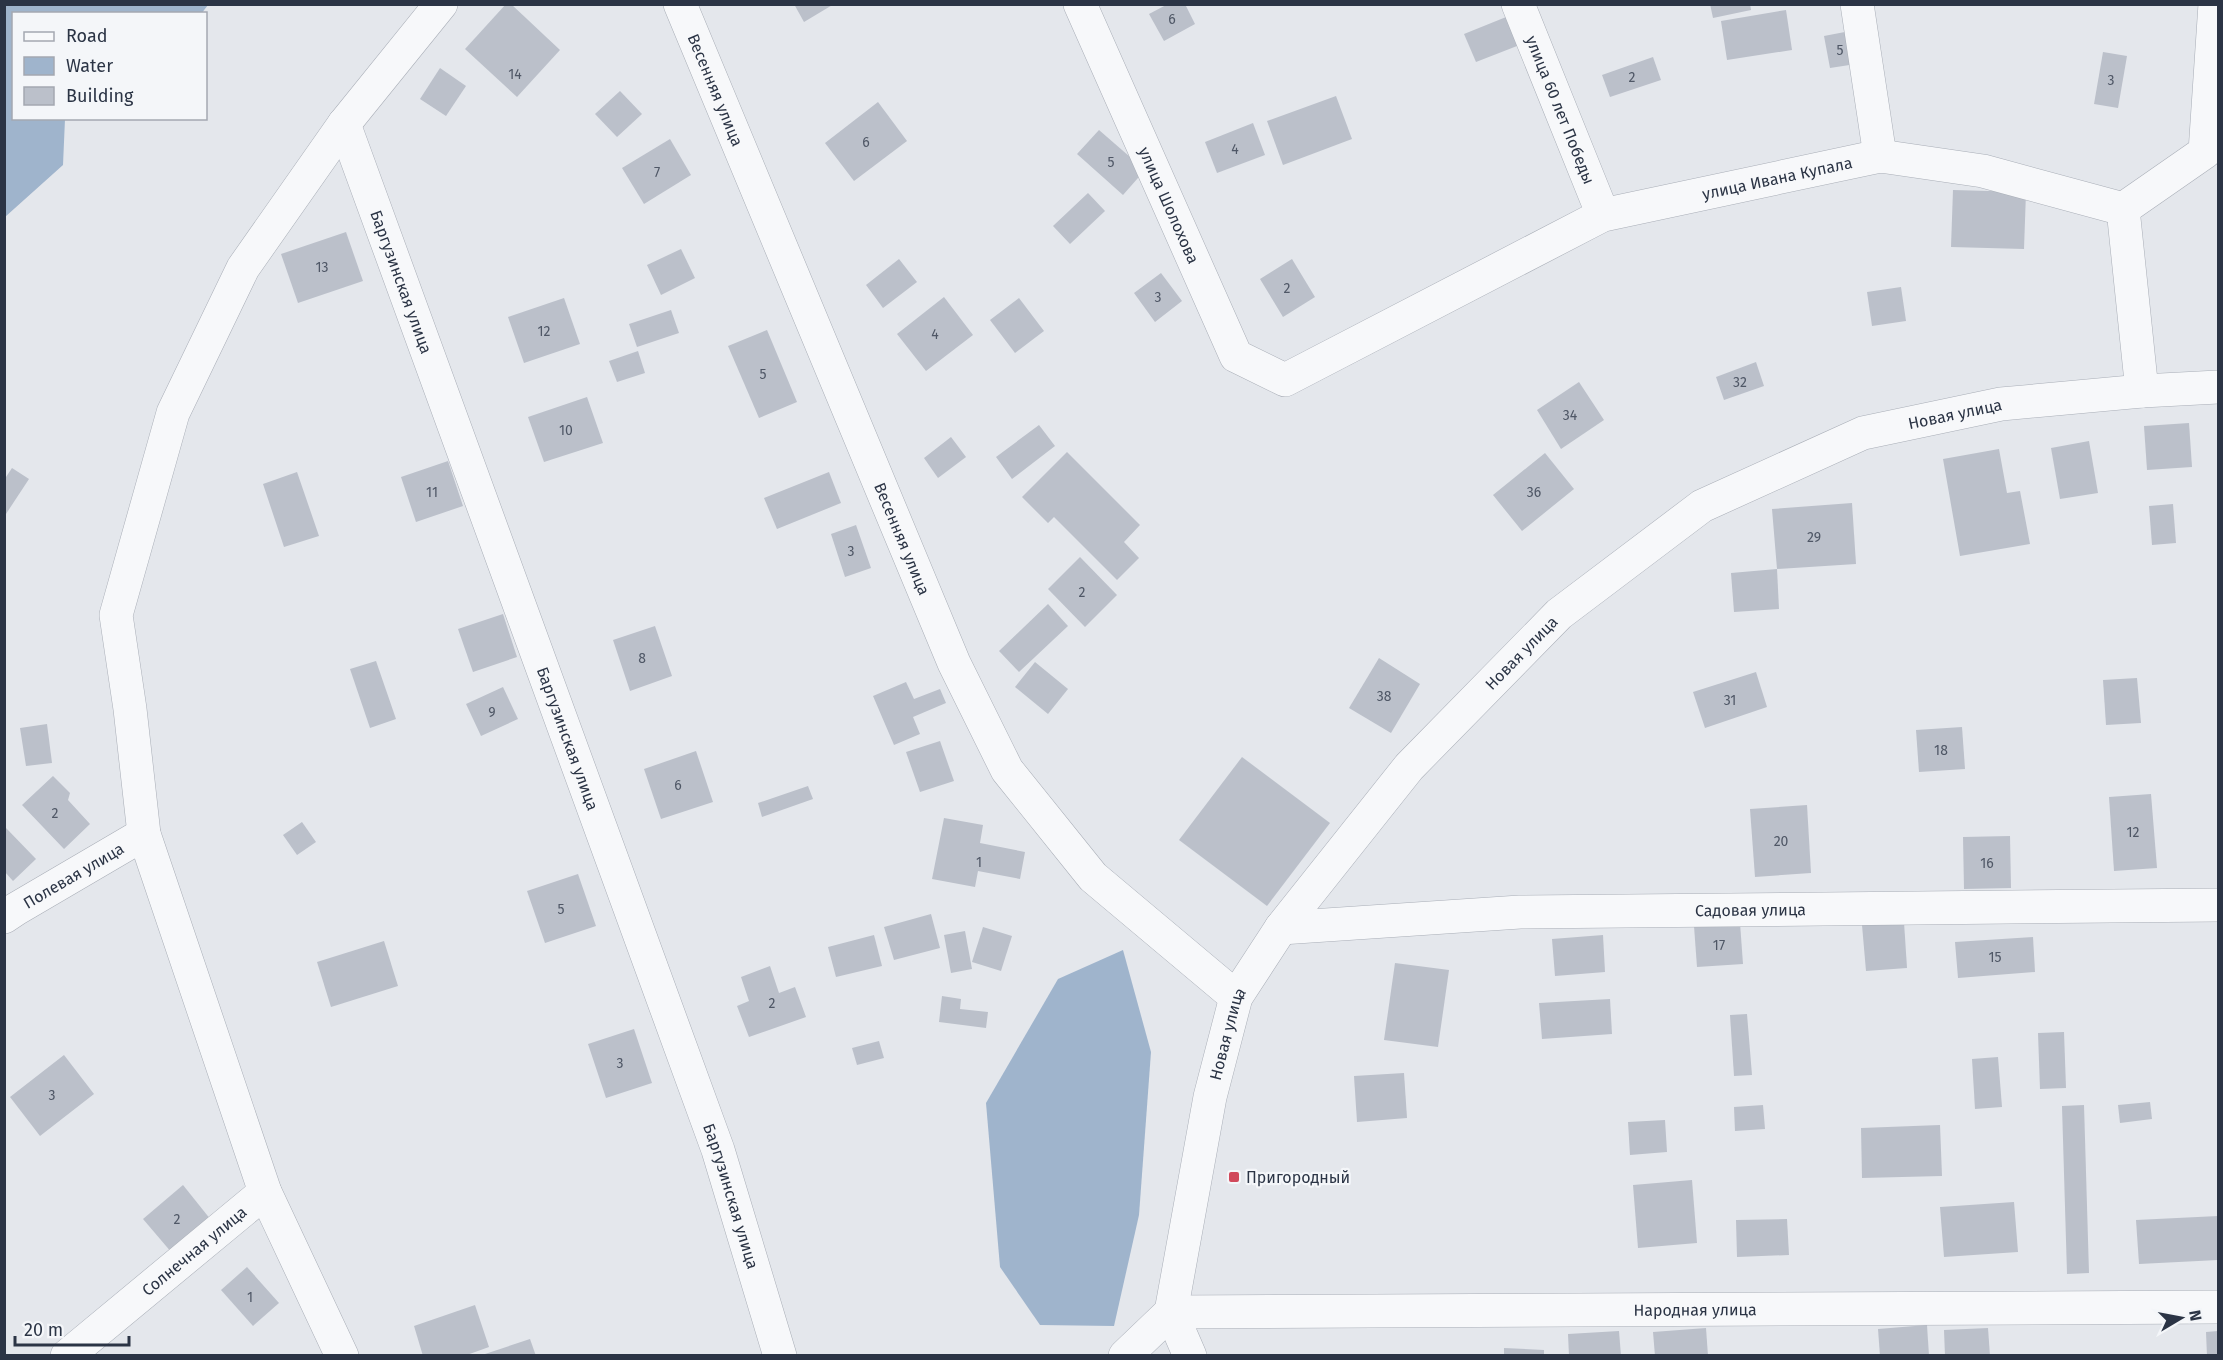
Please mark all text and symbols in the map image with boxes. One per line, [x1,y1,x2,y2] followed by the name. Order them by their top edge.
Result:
[1168,11,1176,28] house number: 6
[12,12,207,120] legend
[66,25,108,47] text: Road
[683,31,747,149] street label: Весенняя улица
[1522,33,1599,187] street label: улица 60 лет Победы
[1836,42,1844,59] house number: 5
[66,55,113,77] text: Water
[508,66,522,83] house number: 14
[1629,69,1636,86] house number: 2
[2108,72,2115,89] house number: 3
[66,85,134,107] text: Building
[862,134,870,151] house number: 6
[1231,141,1239,158] house number: 4
[1134,144,1203,267] street label: улица Шолохова
[1700,153,1854,204] street label: улица Ивана Купала
[1107,154,1115,171] house number: 5
[654,164,660,181] house number: 7
[366,208,436,356] street label: Баргузинская улица
[315,259,329,276] house number: 13
[1284,280,1291,297] house number: 2
[1155,289,1162,306] house number: 3
[538,323,551,340] house number: 12
[931,326,939,343] house number: 4
[759,366,767,383] house number: 5
[1733,374,1747,391] house number: 32
[1906,395,2004,433] street label: Новая улица
[1563,407,1578,424] house number: 34
[559,422,573,439] house number: 10
[870,480,934,598] street label: Весенняя улица
[426,484,438,501] house number: 11
[1527,484,1541,501] house number: 36
[1807,529,1821,546] house number: 29
[848,543,855,560] house number: 3
[1079,584,1086,601] house number: 2
[1481,612,1562,694] street label: Новая улица
[638,650,646,667] house number: 8
[533,664,602,813] street label: Баргузинская улица
[1377,688,1392,705] house number: 38
[1724,692,1736,709] house number: 31
[488,704,496,721] house number: 9
[1934,742,1948,759] house number: 18
[674,777,682,794] house number: 6
[52,805,59,822] house number: 2
[2127,824,2140,841] house number: 12
[1774,833,1789,850] house number: 20
[20,839,127,913] street label: Полевая улица
[976,854,982,871] house number: 1
[1980,855,1994,872] house number: 16
[1695,900,1806,920] street label: Садовая улица
[557,901,565,918] house number: 5
[1713,937,1725,954] house number: 17
[1988,949,2002,966] house number: 15
[1206,984,1250,1082] street label: Новая улица
[769,995,776,1012] house number: 2
[617,1055,624,1072] house number: 3
[49,1087,56,1104] house number: 3
[699,1121,762,1271] street label: Баргузинская улица
[1246,1168,1350,1187] place label: Пригородный
[1227,1170,1241,1184] marker: Пригородный
[138,1202,251,1300] street label: Солнечная улица
[174,1211,181,1228] house number: 2
[2151,1288,2211,1348] north arrow
[247,1289,253,1306] house number: 1
[1633,1300,1757,1320] street label: Народная улица
[15,1309,129,1347] scale bar
[2185,1309,2206,1322] text: N
[24,1319,63,1341] text: 20 m

